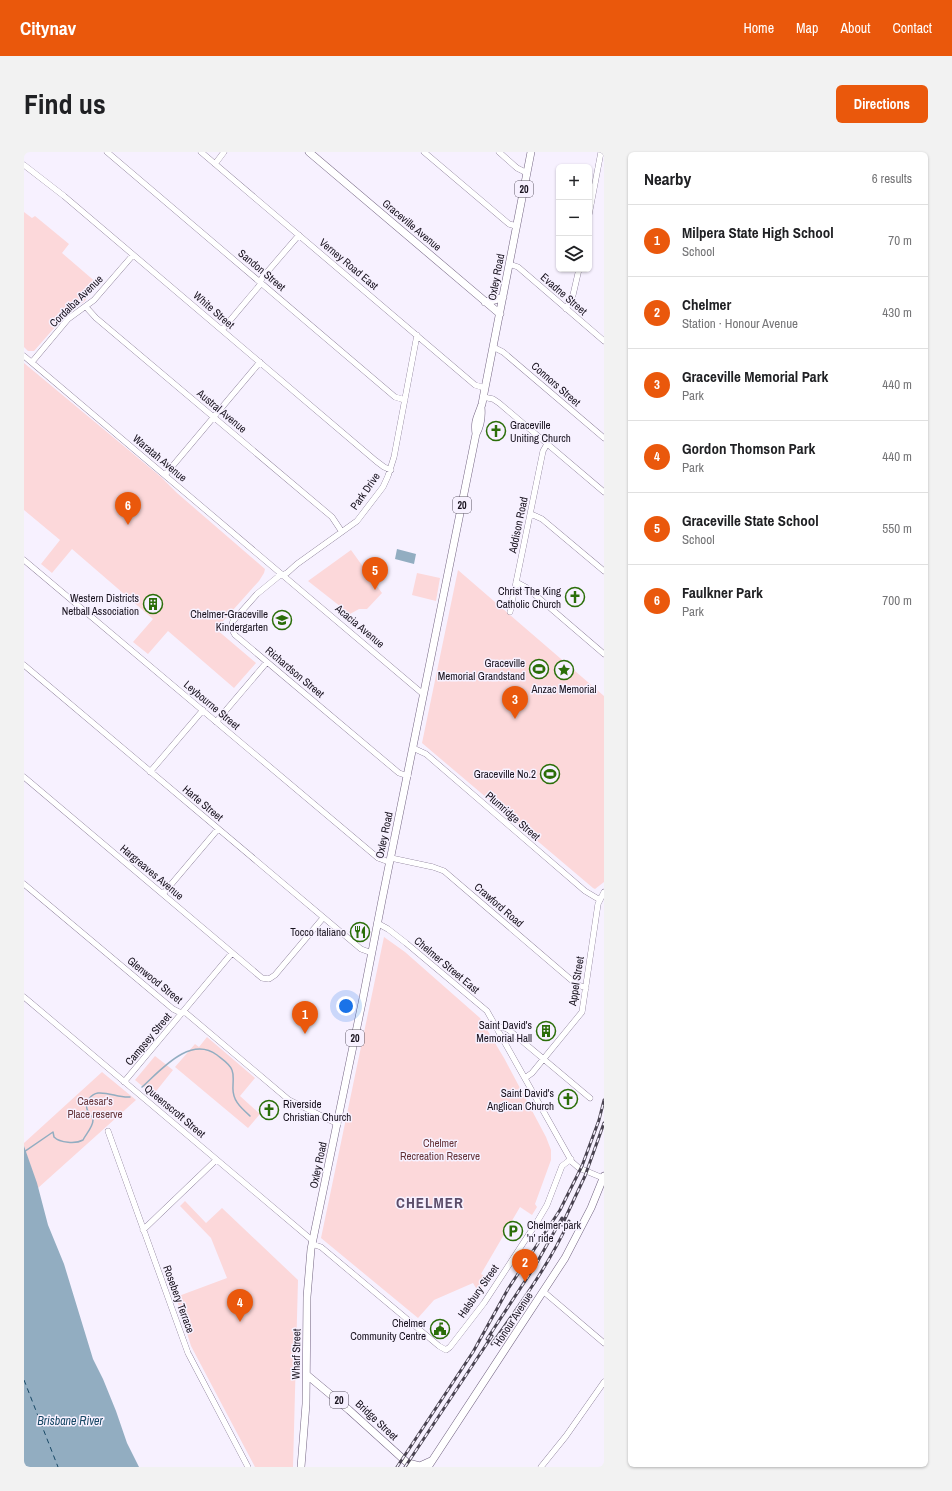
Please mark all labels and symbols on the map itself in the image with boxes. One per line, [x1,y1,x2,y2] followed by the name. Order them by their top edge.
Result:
[515,181,533,197] road number: 20
[380,196,444,254] street label: Graceville Avenue
[317,235,382,293] street label: Verney Road East
[235,246,289,294] street label: Sandon Street
[485,253,507,301] street label: Oxley Road
[538,270,591,318] street label: Evadne Street
[46,272,106,330] street label: Cordalba Avenue
[190,288,238,332] street label: White Street
[529,359,584,410] street label: Connors Street
[194,386,250,436] street label: Austral Avenue
[510,418,571,445] place label: Graceville Uniting Church
[485,420,507,442] church icon: Graceville Uniting Church
[130,431,190,485] street label: Waratah Avenue
[347,470,383,512] street label: Park Drive
[115,492,141,525] pin: 6
[505,496,531,555] street label: Addison Road
[453,497,471,513] road number: 20
[362,557,388,590] pin: 5
[496,584,561,611] place label: Christ The King Catholic Church
[564,586,586,608] church icon: Christ The King Catholic Church
[62,591,139,618] place label: Western Districts Netball Association
[142,593,164,615] building icon: Western Districts Netball Association
[332,601,387,651] street label: Acacia Avenue
[190,607,268,634] place label: Chelmer-Graceville Kindergarten
[271,609,293,631] school or university icon: Chelmer-Graceville Kindergarten
[263,643,328,701] street label: Richardson Street
[438,656,525,683] place label: Graceville Memorial Grandstand
[528,658,550,680] sports icon: Graceville Memorial Grandstand
[553,659,575,681] place icon: Anzac Memorial
[181,677,243,733] street label: Leybourne Street
[530,682,597,696] place label: Anzac Memorial
[502,686,528,719] pin: 3
[539,763,561,785] sports icon: Graceville No.2
[474,767,536,781] place label: Graceville No.2
[180,782,226,824] street label: Harte Street
[483,789,544,844] street label: Plumridge Street
[372,810,396,860] street label: Oxley Road
[117,841,187,903] street label: Hargreaves Avenue
[472,880,526,930] street label: Crawford Road
[349,921,371,943] restaurant icon: Tocco Italiano
[290,925,346,939] place label: Tocco Italiano
[411,934,483,997] street label: Chelmer Street East
[124,953,186,1007] street label: Glenwood Street
[565,955,587,1008] street label: Appel Street
[336,996,356,1016] your location
[292,1001,318,1034] pin: 1
[122,1009,174,1068] street label: Campsey Street
[476,1018,532,1045] place label: Saint David's Memorial Hall
[535,1020,557,1042] building icon: Saint David's Memorial Hall
[346,1030,364,1046] road number: 20
[141,1081,209,1141] street label: Queenscroft Street
[486,1086,554,1113] place label: Saint David's Anglican Church
[557,1088,579,1110] church icon: Saint David's Anglican Church
[67,1094,123,1121] park label: Caesar's Place reserve
[283,1097,351,1124] place label: Riverside Christian Church
[258,1099,280,1121] church icon: Riverside Christian Church
[400,1136,480,1163] park label: Chelmer Recreation Reserve
[306,1140,330,1190] street label: Oxley Road
[396,1192,464,1213] district label: CHELMER
[527,1218,582,1245] place label: Chelmer park 'n' ride
[502,1220,524,1242] parking icon: Chelmer park 'n' ride
[512,1249,538,1282] pin: 2
[454,1261,502,1320] street label: Halsbury Street
[160,1263,198,1335] street label: Rosebery Terrace
[227,1289,253,1322] pin: 4
[490,1289,536,1349] street label: Honour Avenue
[350,1316,426,1343] place label: Chelmer Community Centre
[429,1318,451,1340] public building icon: Chelmer Community Centre
[289,1328,303,1379] street label: Wharf Street
[330,1392,348,1408] road number: 20
[353,1397,402,1444] street label: Bridge Street
[37,1413,104,1429] water label: Brisbane River

